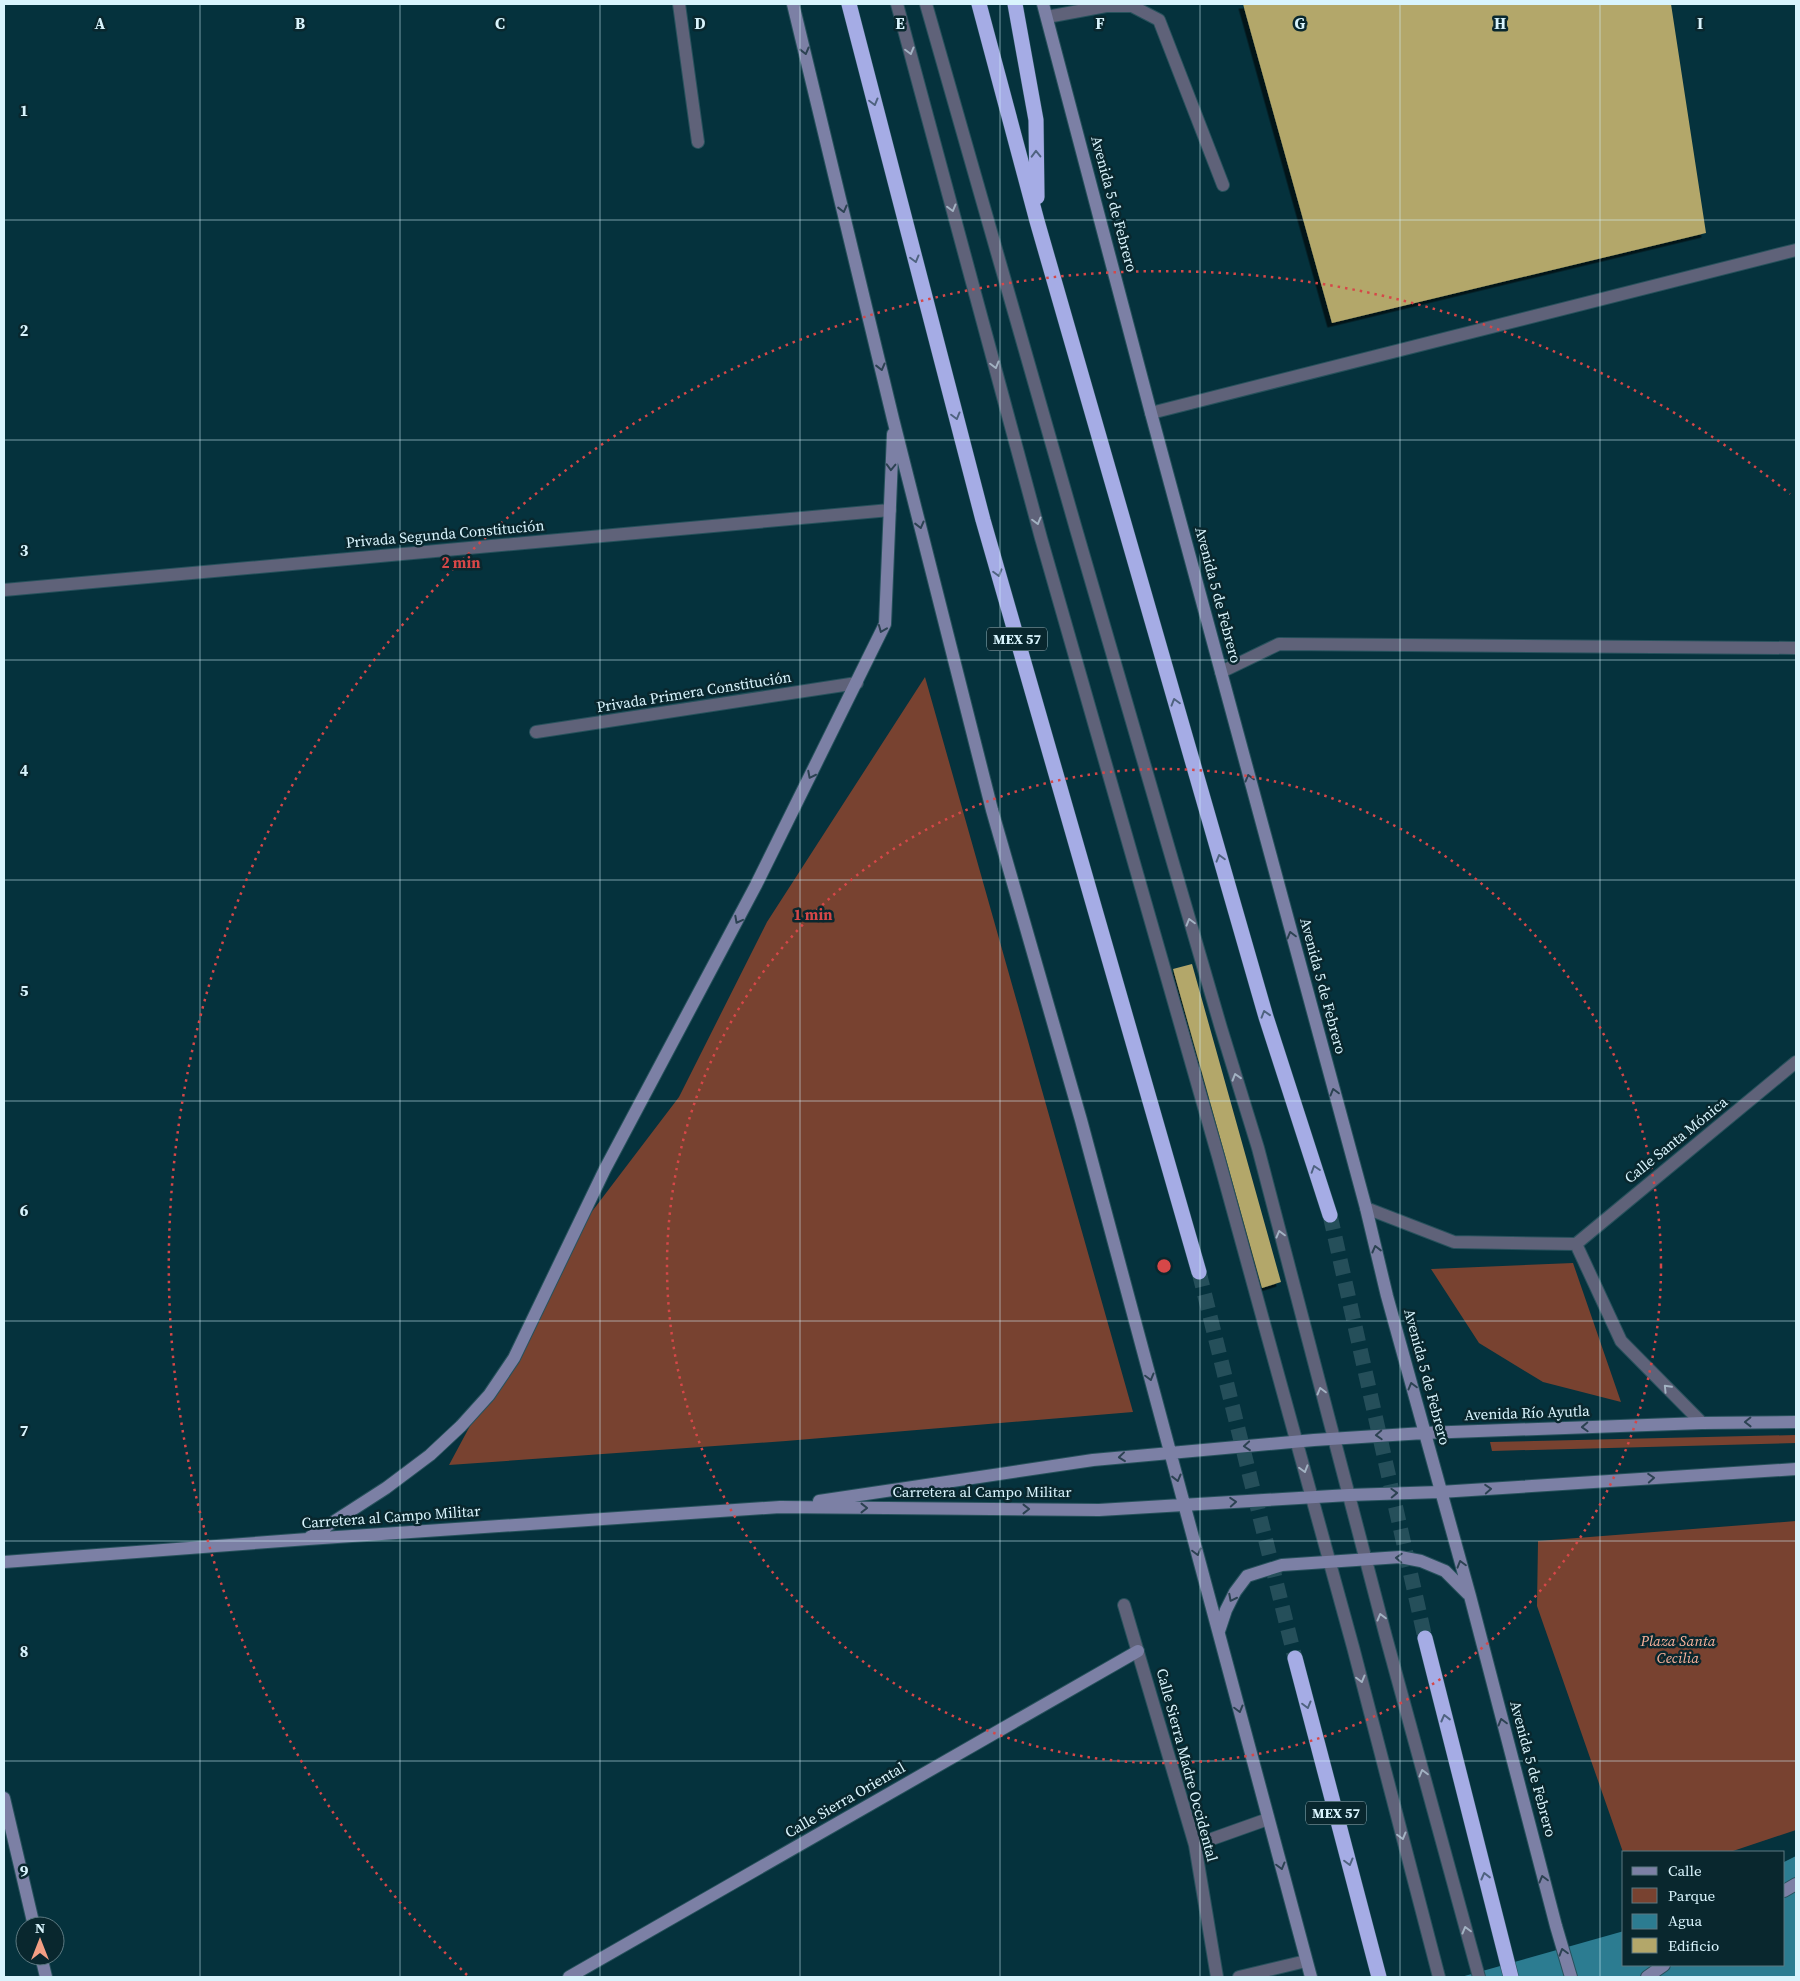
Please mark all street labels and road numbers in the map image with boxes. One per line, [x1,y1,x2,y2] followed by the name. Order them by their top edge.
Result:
[1086,133,1143,274] street label: Avenida 5 de Febrero
[345,514,545,553] street label: Privada Segunda Constitución
[1190,524,1247,665] street label: Avenida 5 de Febrero
[987,628,1047,650] road number: MEX 57
[595,666,793,717] street label: Privada Primera Constitución
[1295,915,1352,1056] street label: Avenida 5 de Febrero
[1620,1091,1732,1188] street label: Calle Santa Mónica
[1399,1306,1456,1447] street label: Avenida 5 de Febrero
[1464,1400,1590,1425] street label: Avenida Río Ayutla
[892,1481,1072,1502] street label: Carretera al Campo Militar
[301,1500,482,1533] street label: Carretera al Campo Militar
[1152,1666,1224,1864] street label: Calle Sierra Madre Occidental
[1505,1698,1562,1839] street label: Avenida 5 de Febrero
[781,1756,909,1843] street label: Calle Sierra Oriental
[1306,1802,1366,1825] road number: MEX 57

